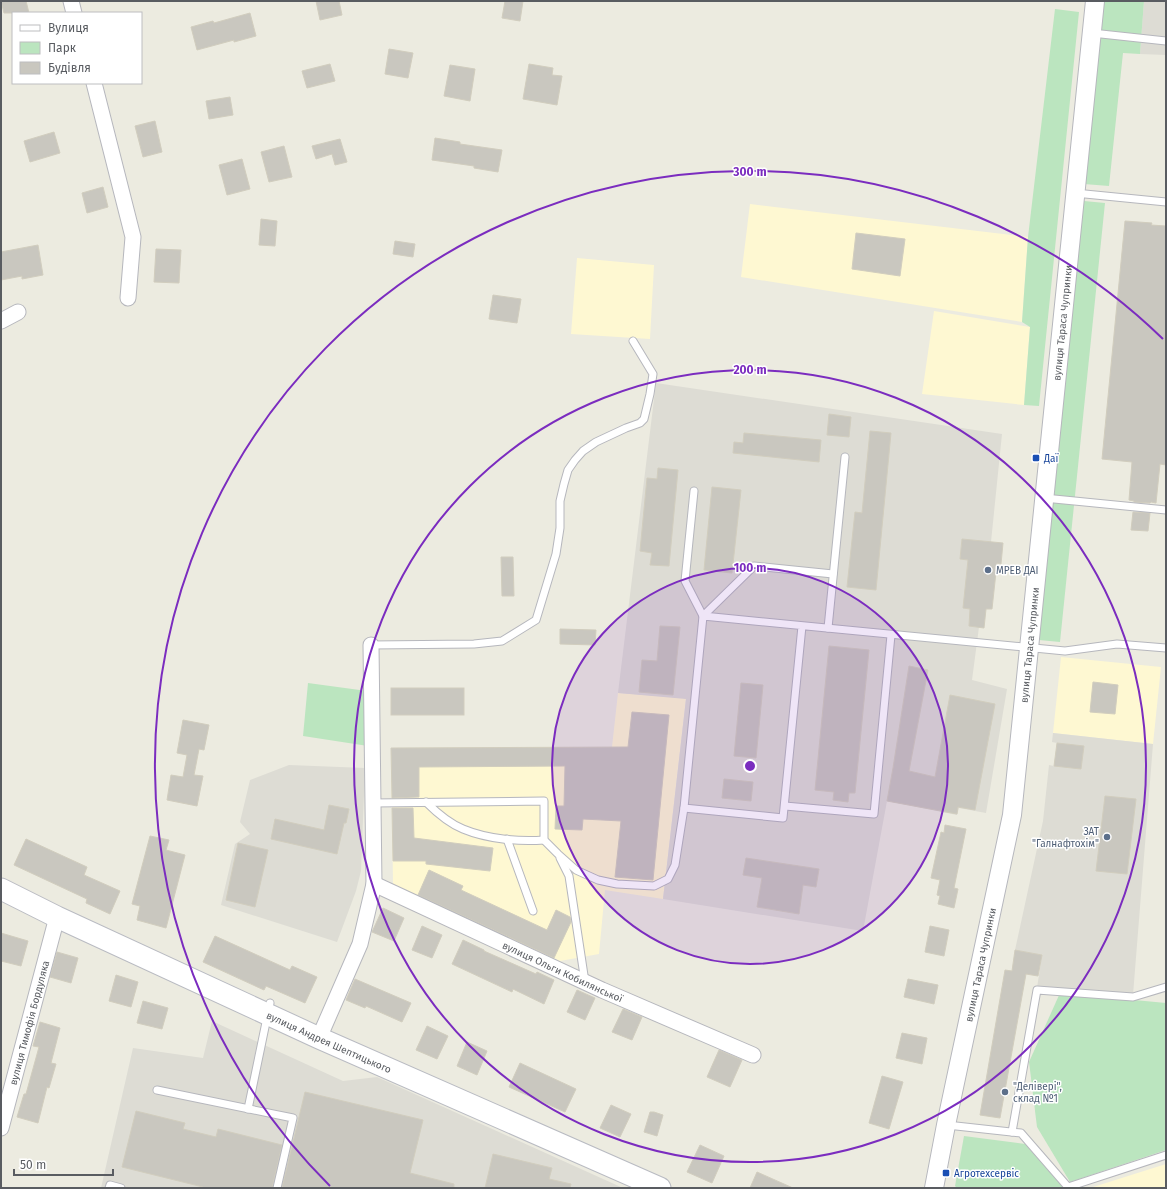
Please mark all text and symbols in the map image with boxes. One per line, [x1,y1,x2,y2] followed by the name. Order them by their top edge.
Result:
[12,12,142,84] legend
[48,21,89,35] text: Вулиця
[48,41,77,55] text: Парк
[48,61,91,75] text: Будівля
[732,165,767,179] text: 300 m
[1051,264,1075,381] street label: вулиця Тараса Чупринки
[733,363,767,377] text: 200 m
[1043,452,1060,465] place label: Даї
[1031,453,1041,463] marker: Даї
[734,561,766,575] text: 100 m
[983,565,993,575] marker: МРЕВ ДАІ
[996,565,1038,577] place label: МРЕВ ДАІ
[1018,587,1042,704] street label: вулиця Тараса Чупринки
[743,759,757,773] centre of rings
[1032,826,1100,850] place label: ЗАТ "Галнафтохім"
[1102,832,1112,842] marker: ЗАТ "Галнафтохім"
[963,907,999,1023] street label: вулиця Тараса Чупринки
[500,940,626,1006] street label: вулиця Ольги Кобилянської
[8,959,52,1086] street label: вулиця Тимофія Бордуляка
[264,1010,393,1076] street label: вулиця Андрея Шептицького
[1013,1080,1062,1105] place label: "Делівері", склад №1
[1000,1087,1010,1097] marker: "Делівері", склад №1
[14,1151,113,1177] scale bar
[20,1158,46,1172] text: 50 m
[954,1167,1019,1180] place label: Агротехсервіс
[941,1168,951,1178] marker: Агротехсервіс

